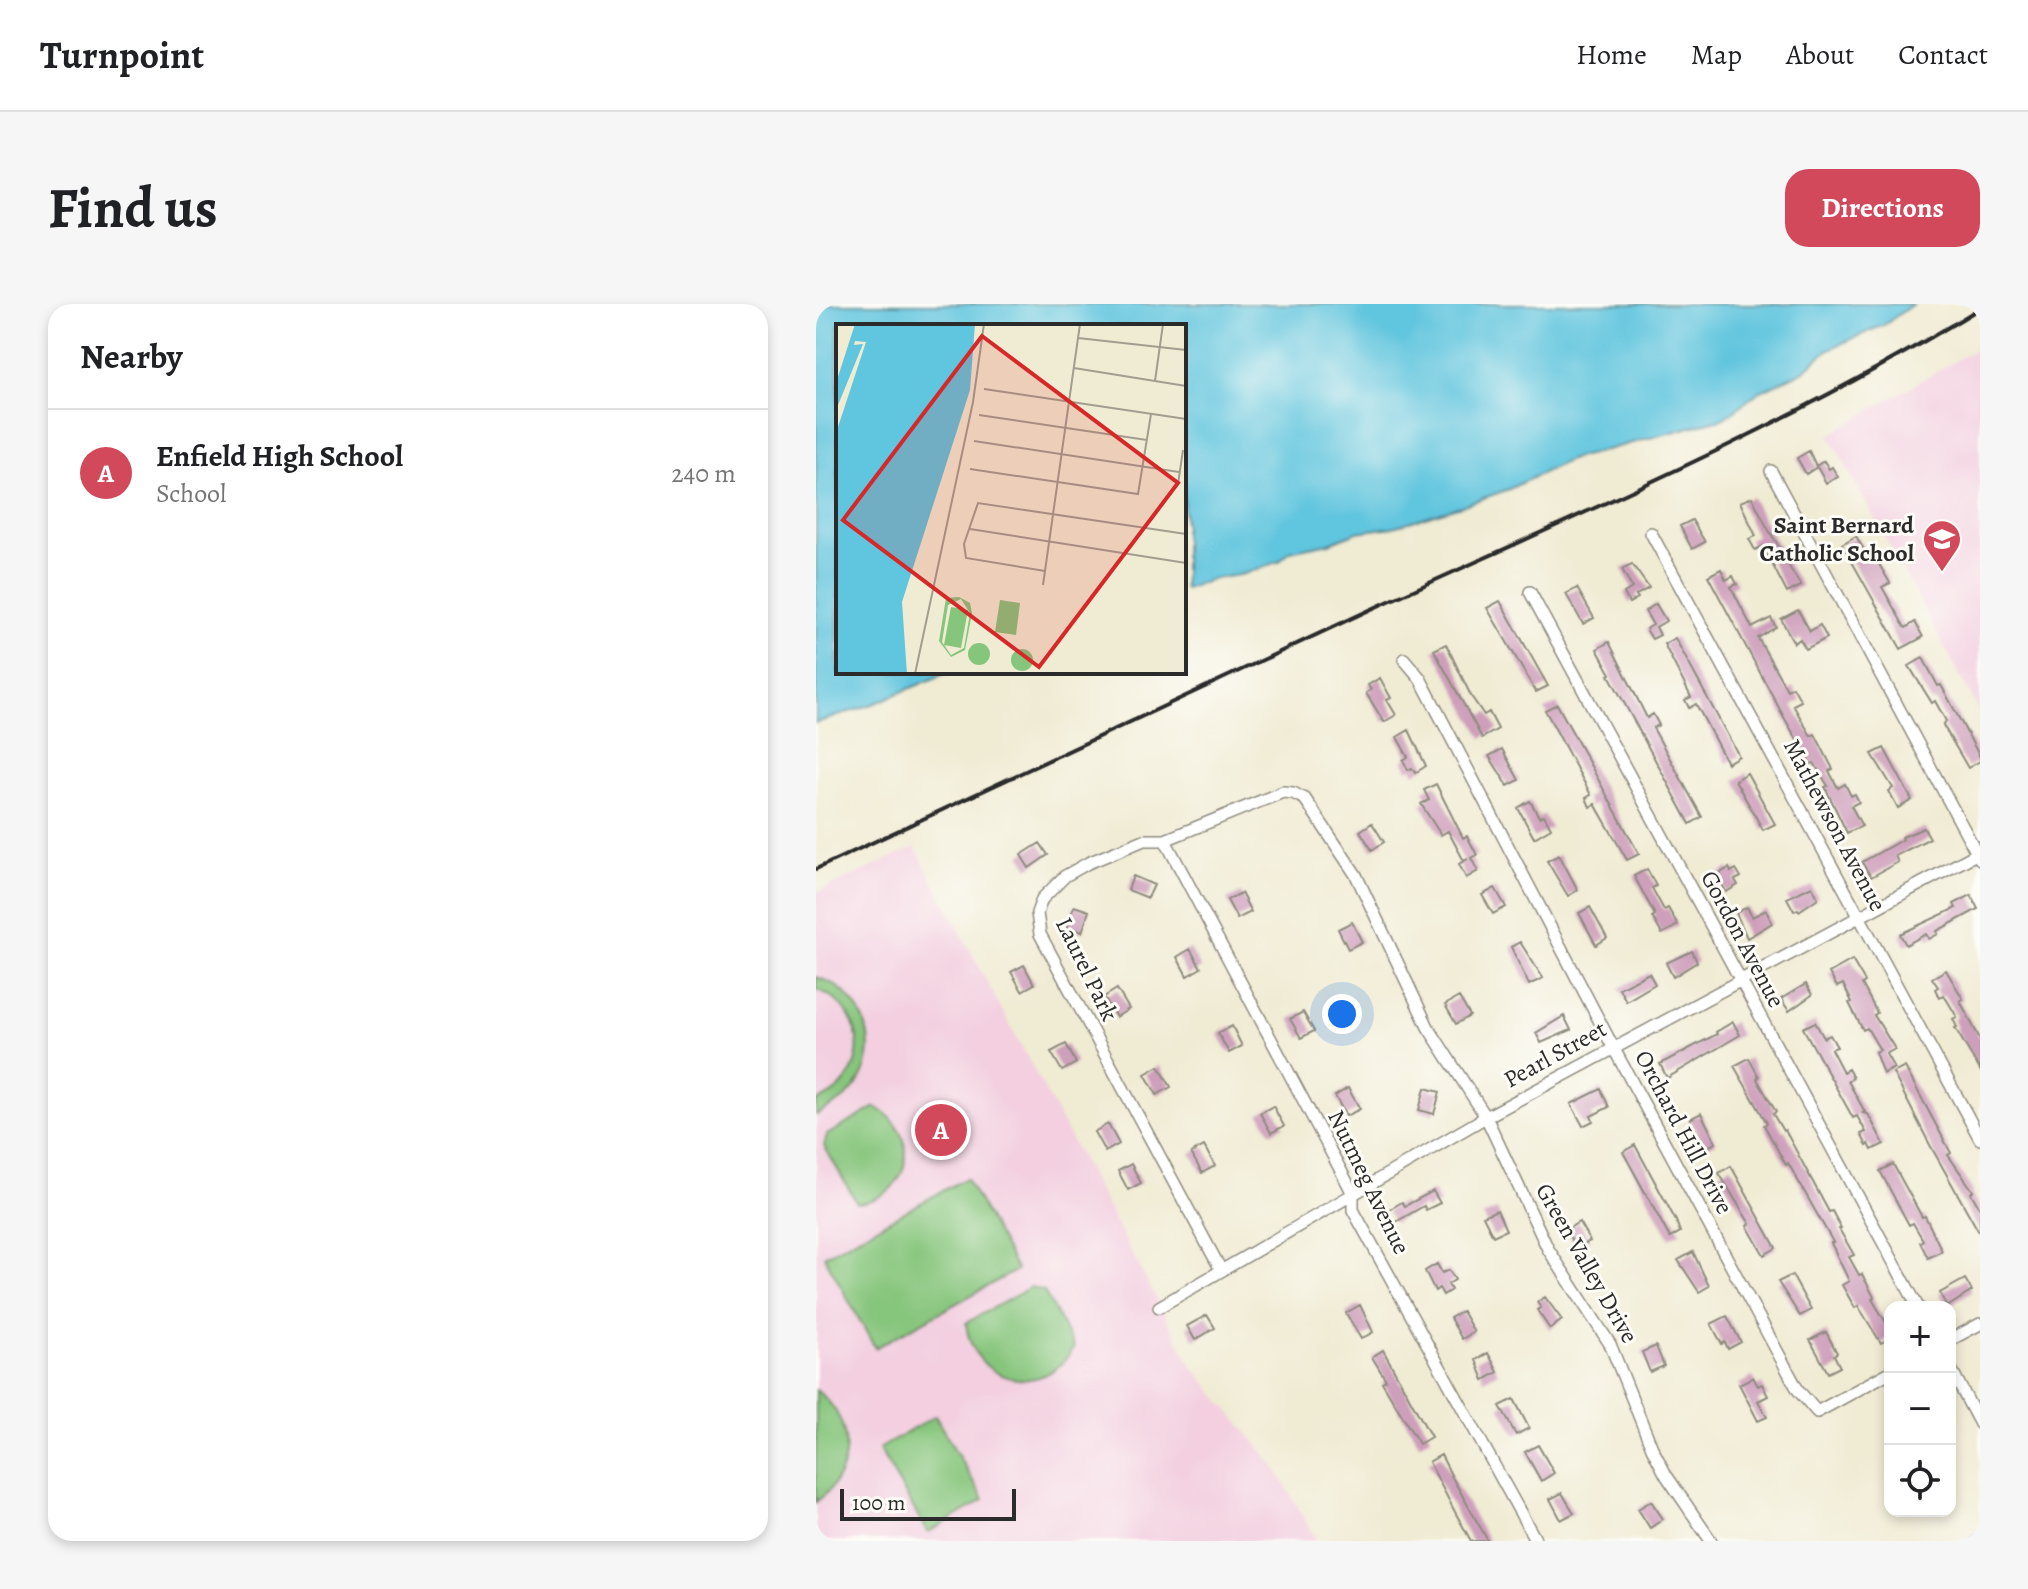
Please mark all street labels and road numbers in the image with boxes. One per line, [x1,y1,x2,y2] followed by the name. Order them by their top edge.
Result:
[1776,733,1894,917] street label: Mathewson Avenue
[1694,865,1792,1013] street label: Gordon Avenue
[1048,912,1126,1026] street label: Laurel Park
[1498,1013,1612,1095] street label: Pearl Street
[1627,1044,1741,1220] street label: Orchard Hill Drive
[1320,1104,1418,1260] street label: Nutmeg Avenue
[1528,1177,1646,1349] street label: Green Valley Drive

